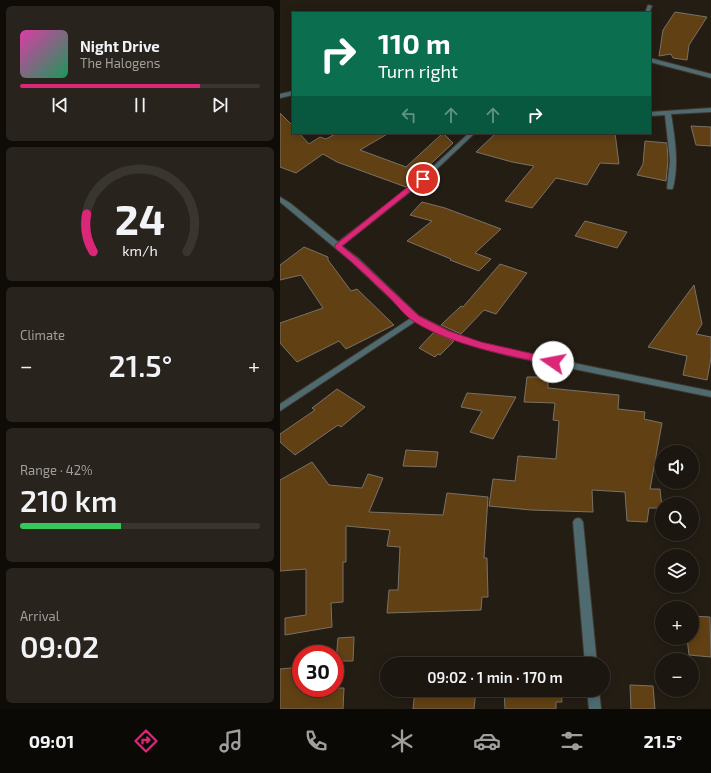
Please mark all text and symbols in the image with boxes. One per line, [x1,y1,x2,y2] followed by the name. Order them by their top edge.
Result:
[378,26,451,60] text: 110 m
[312,28,364,80] icon: right
[80,37,160,55] text: Night Drive
[80,55,160,71] text: The Halogens
[378,60,458,82] text: Turn right
[49,94,71,116] icon: previous
[129,94,151,116] icon: pause
[209,94,231,116] icon: next
[398,104,420,126] icon: left
[440,104,462,126] icon: ahead
[482,104,504,126] icon: ahead
[524,104,546,126] icon: right
[406,162,440,196] pin
[412,168,434,190] icon: arrive
[115,193,165,243] text: 24
[122,241,158,258] text: km/h
[20,327,65,343] text: Climate
[532,341,574,383] position arrow
[108,347,172,383] text: 21.5°
[20,352,33,378] text: −
[248,352,260,378] text: +
[655,445,699,697] map controls
[655,445,699,489] button: sound
[20,462,93,478] text: Range · 42%
[20,482,117,518] text: 210 km
[655,497,699,541] button: search
[655,549,699,593] button: layers
[655,601,699,645] button: +
[20,608,60,624] text: Arrival
[20,628,99,664] text: 09:02
[292,645,344,697] speed limit sign: 30
[655,653,699,697] button: −
[427,668,563,686] text: 09:02 · 1 min · 170 m
[132,727,160,755] icon: directions
[217,727,245,755] icon: music
[302,727,330,755] icon: phone
[388,727,416,755] icon: climate
[473,727,501,755] icon: car
[558,727,586,755] icon: filters
[29,730,74,752] text: 09:01
[643,730,682,752] text: 21.5°

